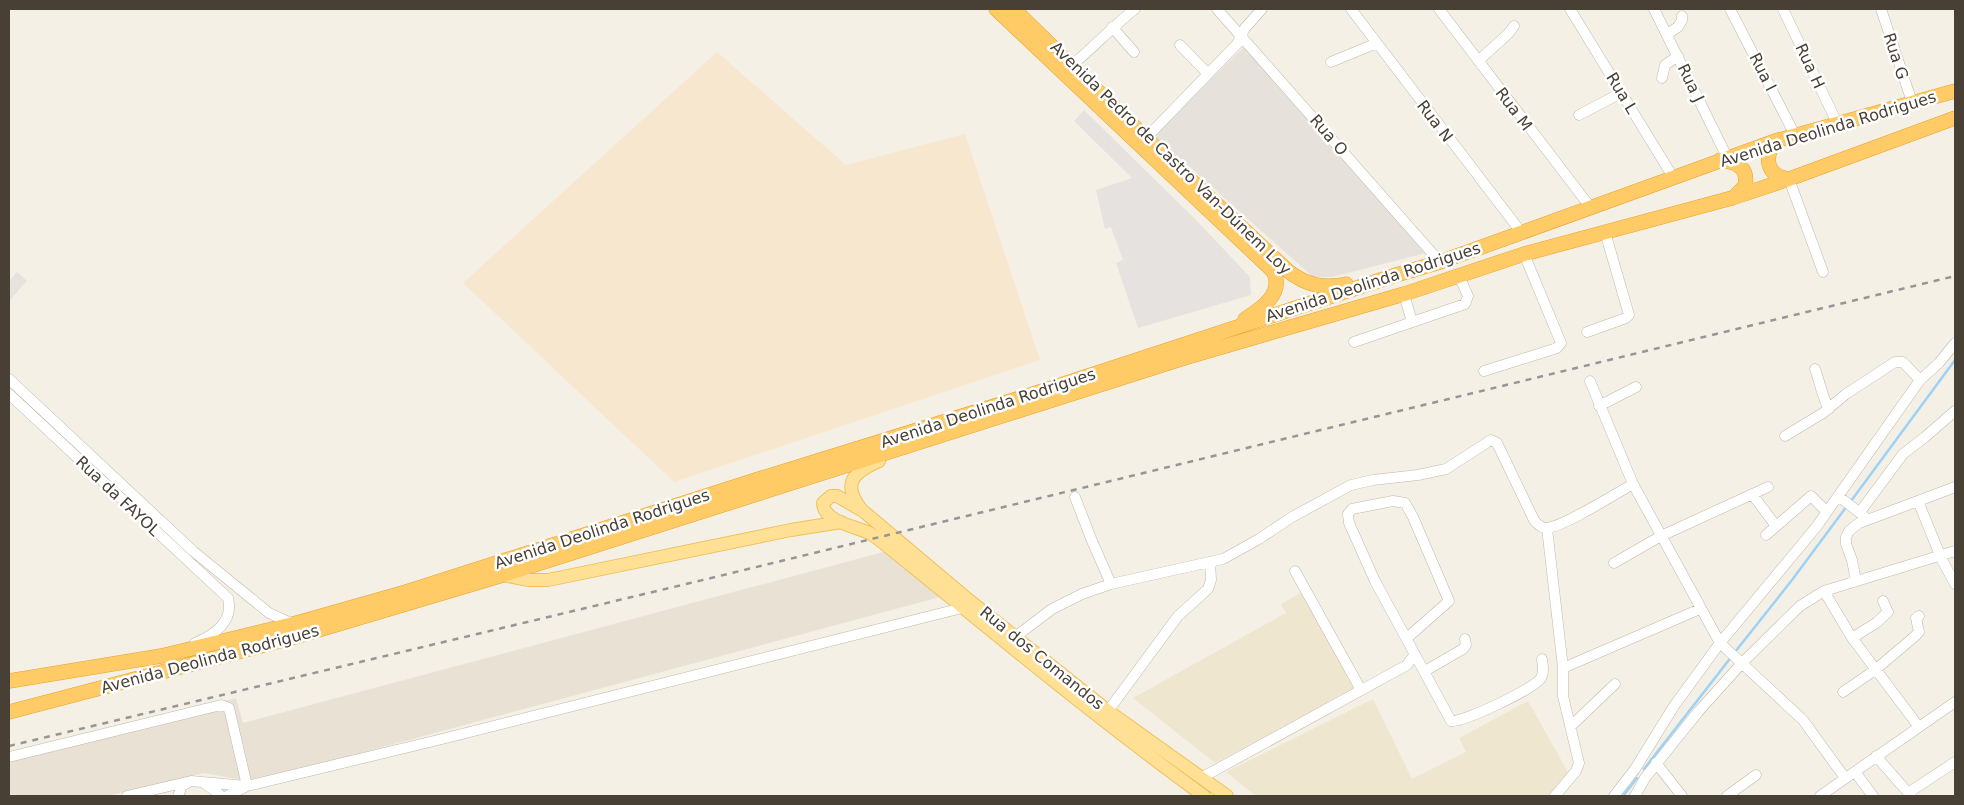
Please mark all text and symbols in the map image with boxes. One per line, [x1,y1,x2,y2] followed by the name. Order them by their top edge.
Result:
[1880,30,1912,82] street label: Rua G
[1047,37,1295,279] street label: Avenida Pedro de Castro Van-Dúnem Loy
[1791,40,1829,92] street label: Rua H
[1745,50,1781,94] street label: Rua I
[1674,61,1708,105] street label: Rua J
[1602,69,1642,117] street label: Rua L
[1492,84,1536,134] street label: Rua M
[1718,87,1938,171] street label: Avenida Deolinda Rodrigues
[1413,96,1457,146] street label: Rua N
[1306,111,1352,159] street label: Rua O
[1263,238,1483,326] street label: Avenida Deolinda Rodrigues
[878,364,1098,452] street label: Avenida Deolinda Rodrigues
[72,452,164,540] street label: Rua da FAYOL
[492,485,712,573] street label: Avenida Deolinda Rodrigues
[976,602,1108,714] street label: Rua dos Comandos
[99,621,321,697] street label: Avenida Deolinda Rodrigues

